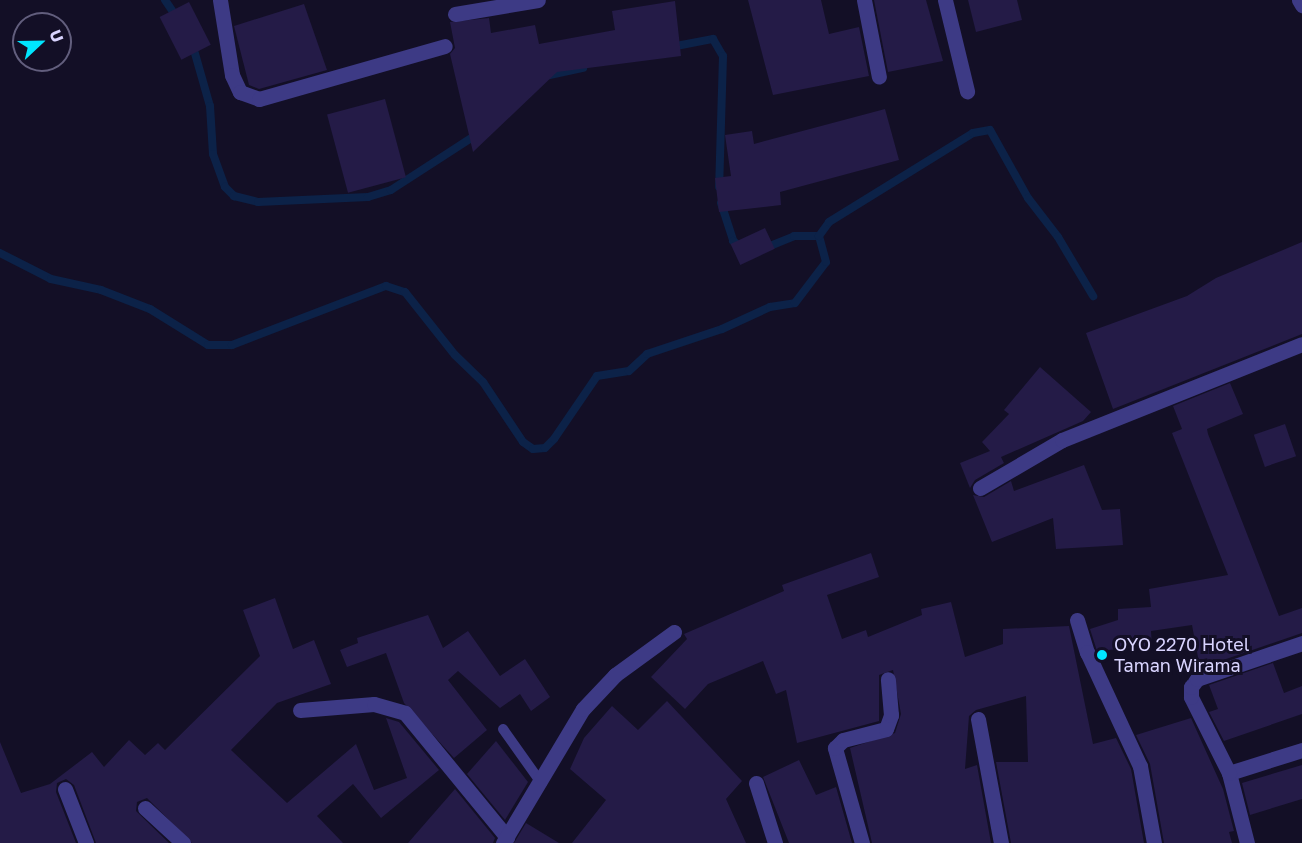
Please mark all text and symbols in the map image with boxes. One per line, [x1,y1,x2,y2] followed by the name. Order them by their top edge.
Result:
[12,12,72,72] north arrow
[45,27,68,45] text: U
[1114,634,1250,676] place label: OYO 2270 Hotel Taman Wirama
[1095,648,1109,662] marker: OYO 2270 Hotel Taman Wirama

